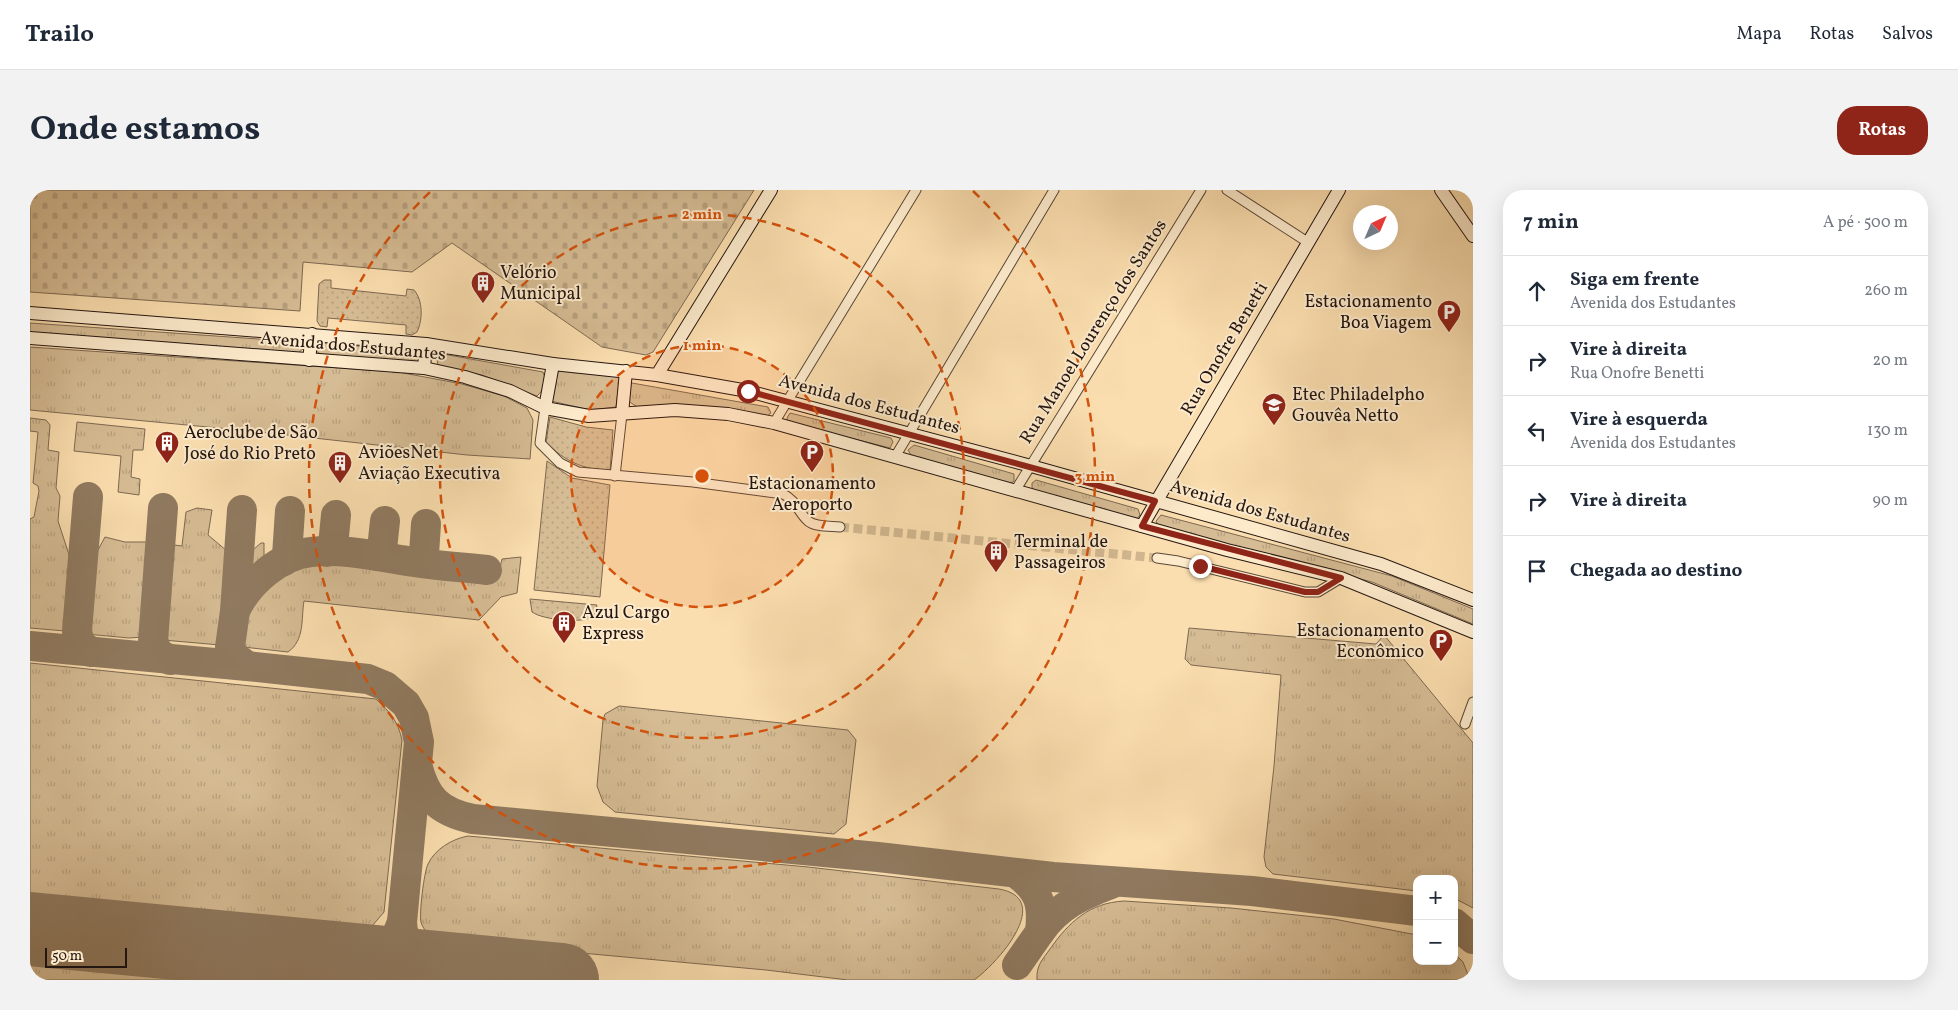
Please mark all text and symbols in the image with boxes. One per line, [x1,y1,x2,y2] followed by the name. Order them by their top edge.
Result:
[25,18,94,52] text: Trailo
[1737,22,1782,47] text: Mapa
[1810,22,1854,47] text: Rotas
[1882,22,1933,47] text: Salvos
[30,106,260,154] text: Onde estamos
[1837,106,1928,155] button: Rotas
[682,205,722,226] text: 2 min
[1353,205,1398,250] north arrow
[1523,208,1579,237] text: 7 min
[1823,212,1908,234] text: A pé · 500 m
[1014,215,1174,449] street label: Rua Manoel Lourenço dos Santos
[500,261,581,307] place label: Velório Municipal
[1570,267,1699,293] text: Siga em frente
[470,270,496,304] building icon: Velório Municipal
[1523,277,1551,305] icon: ahead
[1175,278,1275,420] street label: Rua Onofre Benetti
[1864,280,1908,302] text: 260 m
[1305,290,1432,336] place label: Estacionamento Boa Viagem
[1570,293,1736,315] text: Avenida dos Estudantes
[1436,299,1462,333] parking icon: Estacionamento Boa Viagem
[259,326,447,368] street label: Avenida dos Estudantes
[683,336,721,357] text: 1 min
[1570,337,1687,363] text: Vire à direita
[1523,347,1551,375] icon: right
[1873,350,1908,372] text: 20 m
[1570,363,1704,385] text: Rua Onofre Benetti
[776,369,962,441] street label: Avenida dos Estudantes
[737,380,760,403] route start
[1292,383,1425,429] place label: Etec Philadelpho Gouvêa Netto
[1261,392,1287,426] school or university icon: Etec Philadelpho Gouvêa Netto
[1570,407,1708,433] text: Vire à esquerda
[1523,417,1551,445] icon: left
[1867,420,1908,442] text: 130 m
[184,421,318,467] place label: Aeroclube de São José do Rio Preto
[154,430,180,464] building icon: Aeroclube de São José do Rio Preto
[1570,433,1736,455] text: Avenida dos Estudantes
[799,439,825,473] parking icon: Estacionamento Aeroporto
[358,441,500,487] place label: AviõesNet Aviação Executiva
[327,450,353,484] building icon: AviõesNet Aviação Executiva
[693,467,711,485] centre of rings
[1075,467,1115,488] text: 3 min
[748,472,876,518] place label: Estacionamento Aeroporto
[1167,474,1353,550] street label: Avenida dos Estudantes
[1523,487,1551,515] icon: right
[1570,488,1687,514] text: Vire à direita
[1872,490,1908,512] text: 90 m
[1014,530,1108,576] place label: Terminal de Passageiros
[983,539,1009,573] building icon: Terminal de Passageiros
[1189,555,1212,578] route end
[1523,557,1551,585] icon: arrive
[1570,558,1742,584] text: Chegada ao destino
[582,601,670,647] place label: Azul Cargo Express
[551,610,577,644] building icon: Azul Cargo Express
[1297,619,1424,665] place label: Estacionamento Econômico
[1428,628,1454,662] parking icon: Estacionamento Econômico
[1413,875,1458,965] map controls
[1413,875,1458,920] button: +
[1413,920,1458,965] button: −
[45,945,128,968] scale bar
[52,947,82,966] text: 50 m

